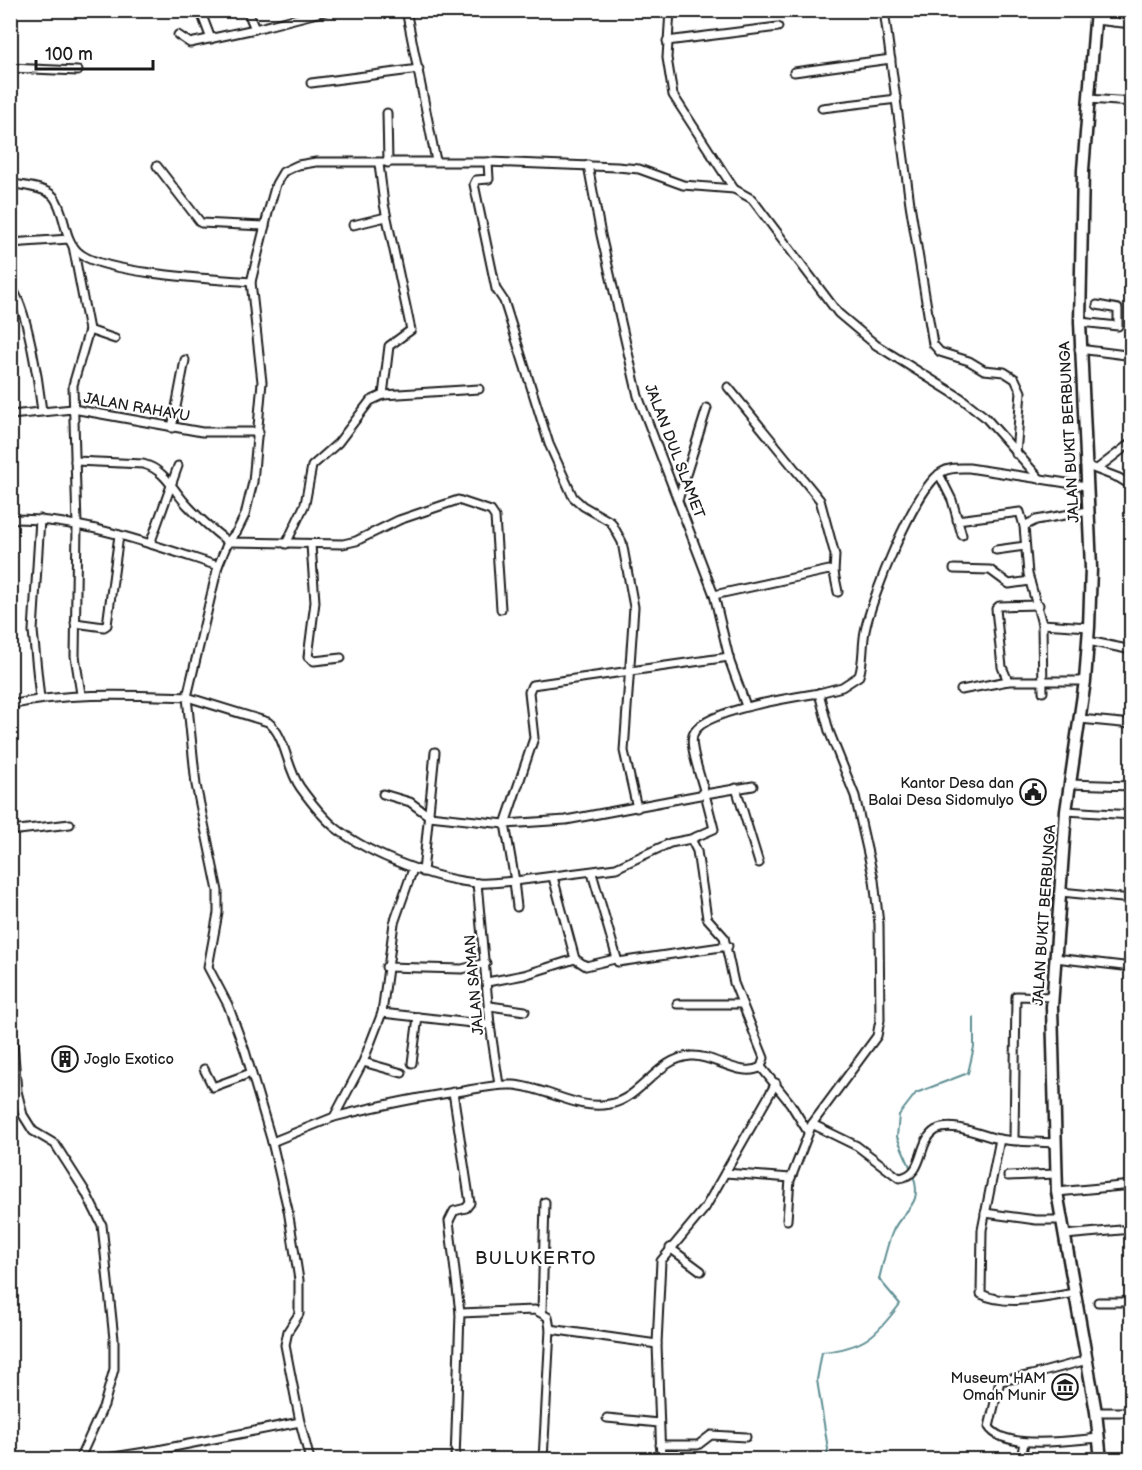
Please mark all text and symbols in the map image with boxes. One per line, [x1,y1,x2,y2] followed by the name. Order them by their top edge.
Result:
[36,33,153,71] scale bar
[45,44,93,65] text: 100 m
[1055,340,1084,523] street label: JALAN BUKIT BERBUNGA
[640,381,709,521] street label: JALAN DUL SLAMET
[82,389,192,426] street label: JALAN RAHAYU
[868,774,1014,810] place label: Kantor Desa dan Balai Desa Sidomulyo
[1018,777,1048,807] public building icon: Kantor Desa dan Balai Desa Sidomulyo
[1029,823,1060,1006] street label: JALAN BUKIT BERBUNGA
[461,934,488,1036] street label: JALAN SAMAN
[50,1044,80,1074] building icon: Joglo Exotico
[84,1050,174,1069] place label: Joglo Exotico
[475,1248,597,1269] district label: BULUKERTO
[950,1369,1047,1405] place label: Museum HAM Omah Munir
[1050,1372,1080,1402] museum icon: Museum HAM Omah Munir

